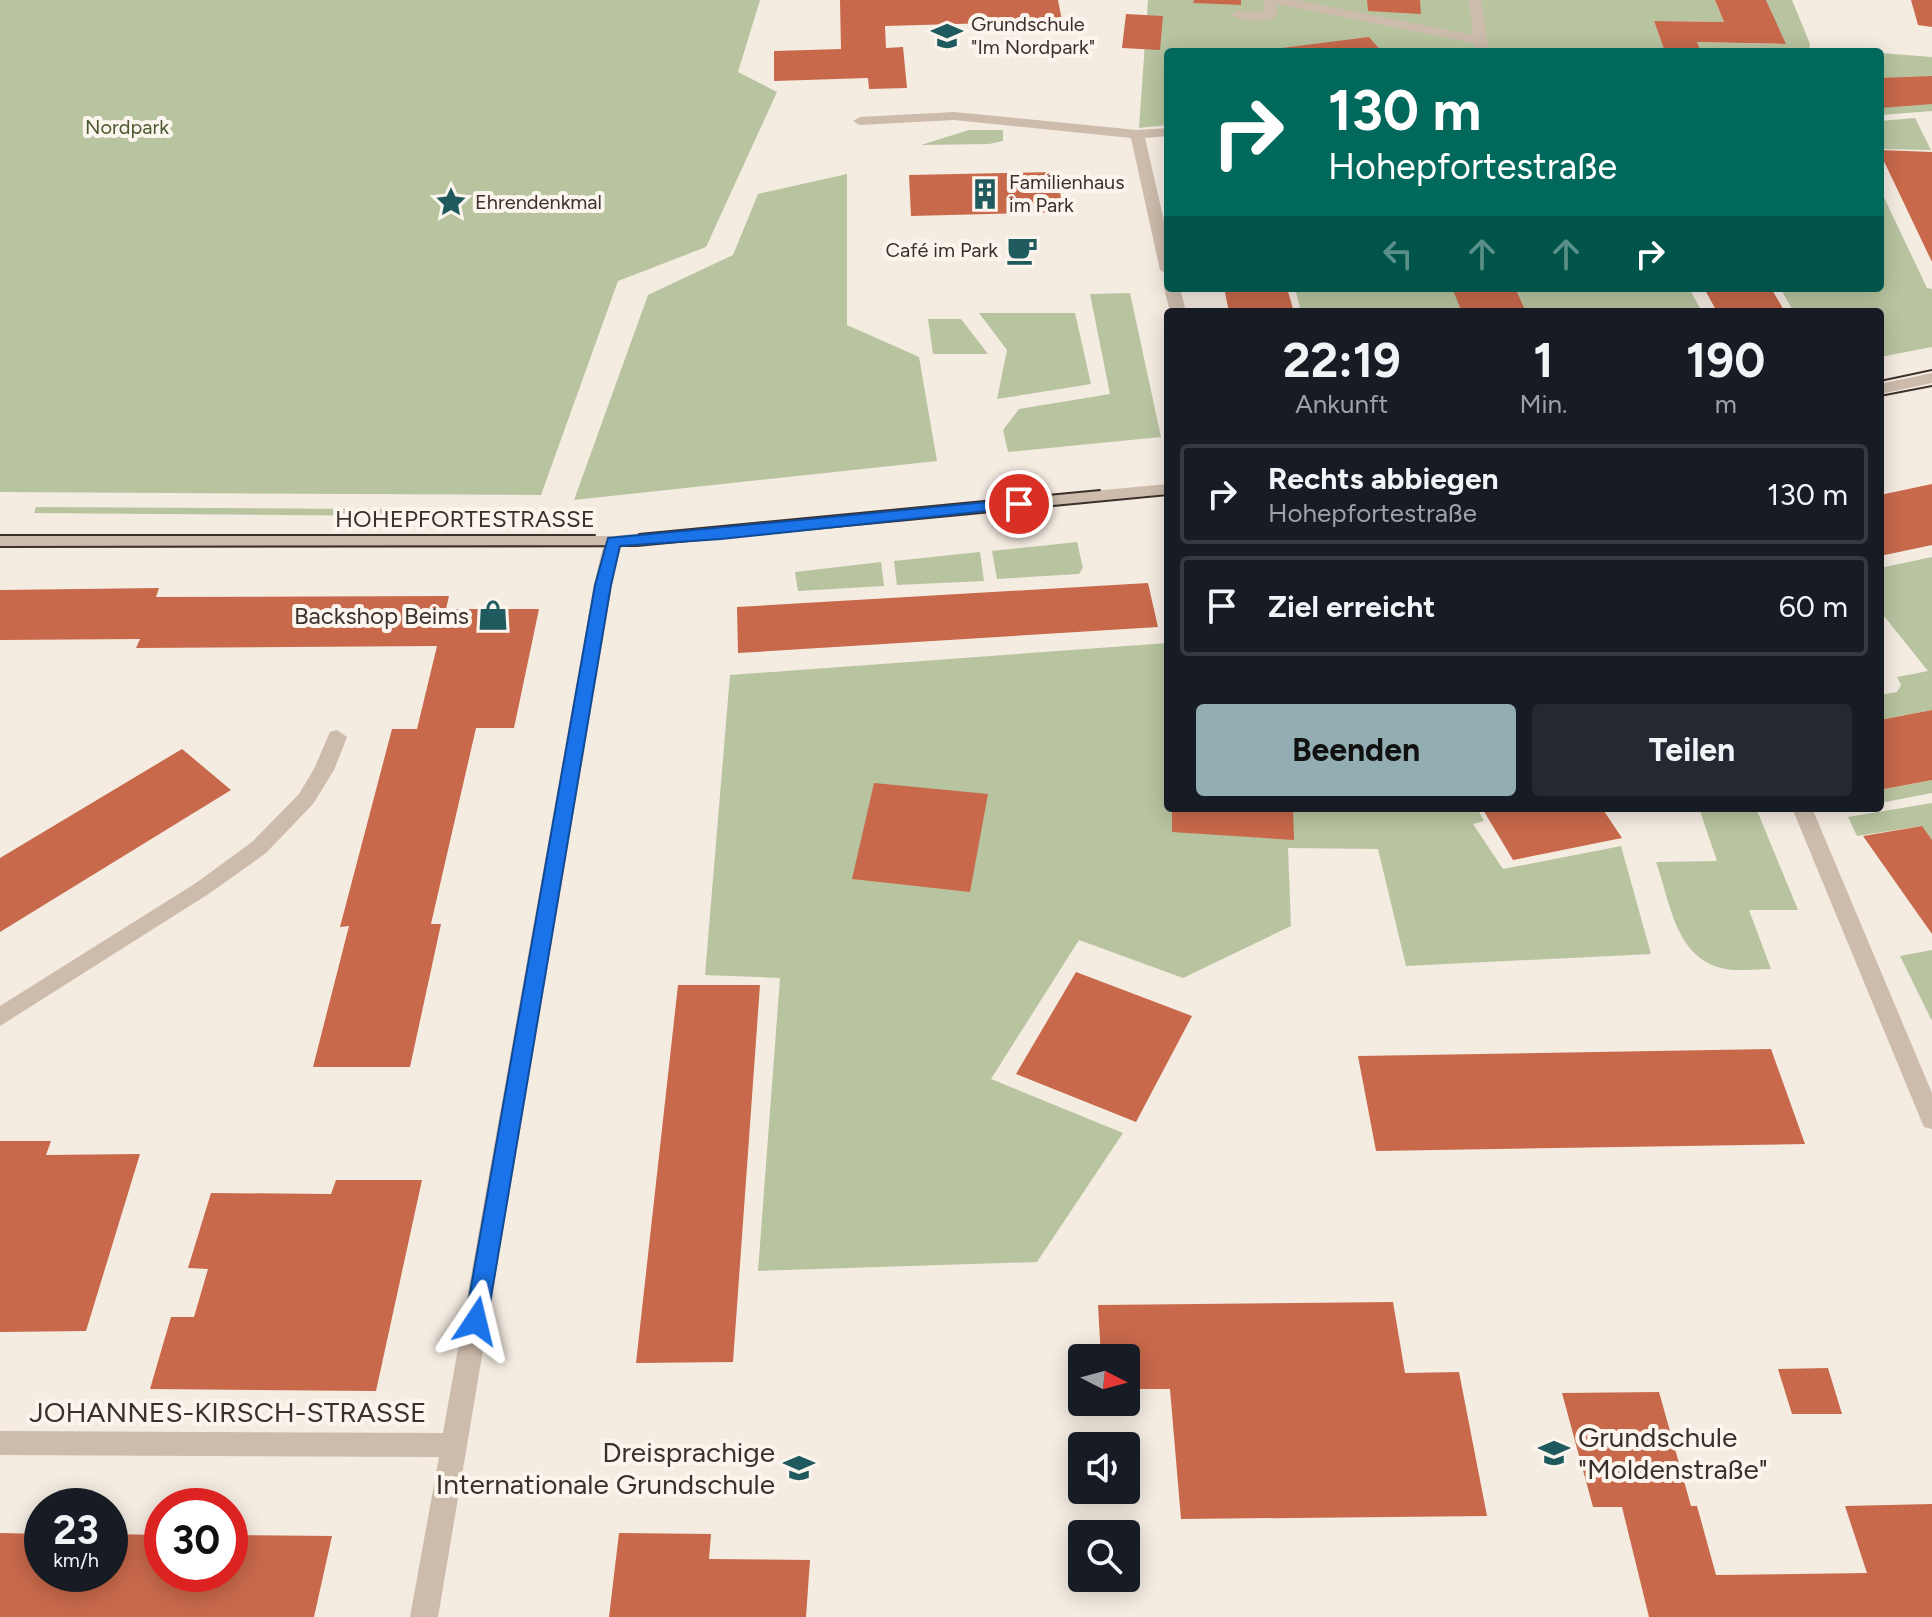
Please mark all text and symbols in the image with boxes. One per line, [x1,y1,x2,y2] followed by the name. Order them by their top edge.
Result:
[971,12,1095,59] place label: Grundschule "Im Nordpark"
[930,19,964,53] school or university icon: Grundschule "Im Nordpark"
[1328,77,1481,144] text: 130 m
[1196,80,1300,184] icon: right
[85,115,169,139] park label: Nordpark
[1328,145,1617,188] text: Hohepfortestraße
[1009,170,1125,217] place label: Familienhaus im Park
[968,177,1002,211] building icon: Familienhaus im Park
[434,185,468,219] place icon: Ehrendenkmal
[475,190,602,214] place label: Ehrendenkmal
[1376,232,1420,276] icon: left
[1460,232,1504,276] icon: ahead
[1544,232,1588,276] icon: ahead
[1628,232,1672,276] icon: right
[1005,233,1039,267] cafe icon: Café im Park
[886,238,998,262] place label: Café im Park
[1283,331,1401,389] text: 22:19
[1533,331,1554,389] text: 1
[1686,331,1765,389] text: 190
[1295,388,1388,420] text: Ankunft
[1519,388,1567,420] text: Min.
[1715,388,1737,420] text: m
[1268,460,1499,497] text: Rechts abbiegen
[985,470,1053,538] pin
[1200,472,1244,516] icon: right
[1767,476,1848,513] text: 130 m
[997,482,1041,526] icon: arrive
[1268,497,1477,529] text: Hohepfortestraße
[335,504,595,533] street label: HOHEPFORTESTRASSE
[1200,584,1244,628] icon: arrive
[1268,588,1435,625] text: Ziel erreicht
[1779,588,1848,625] text: 60 m
[476,598,510,632] shop icon: Backshop Beims
[294,601,469,630] place label: Backshop Beims
[1196,704,1516,796] button: Beenden
[1532,704,1852,796] button: Teilen
[434,1279,518,1363] position arrow
[1068,1344,1140,1416] north arrow
[1068,1344,1140,1592] map controls
[29,1395,427,1429] street label: JOHANNES-KIRSCH-STRASSE
[1578,1420,1768,1486] place label: Grundschule "Moldenstraße"
[1068,1432,1140,1504] button: sound
[436,1435,775,1501] place label: Dreisprachige Internationale Grundschule
[1537,1436,1571,1470] school or university icon: Grundschule "Moldenstraße"
[782,1451,816,1485] school or university icon: Dreisprachige Internationale Grundschule
[144,1488,248,1592] speed limit sign: 30
[53,1506,99,1554] text: 23
[1068,1520,1140,1592] button: search
[53,1548,99,1572] text: km/h

